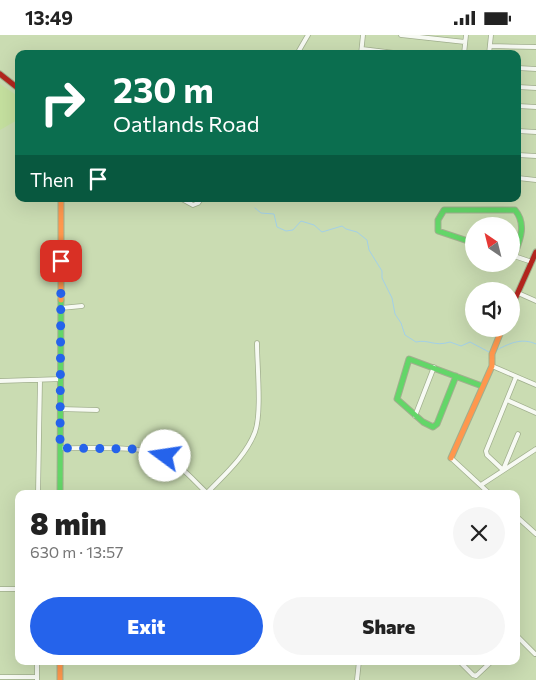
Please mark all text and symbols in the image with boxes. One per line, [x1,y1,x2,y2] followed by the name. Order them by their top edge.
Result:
[25,6,73,29] text: 13:49
[113,67,214,110] text: 230 m
[30,70,95,135] icon: right
[113,110,260,137] text: Oatlands Road
[84,165,112,193] icon: arrive
[30,168,74,191] text: Then
[465,217,520,273] north arrow
[465,217,520,337] map controls
[40,240,82,282] pin
[47,247,75,275] icon: arrive
[465,282,520,337] button: sound
[138,429,190,481] position arrow
[30,504,107,541] text: 8 min
[453,507,505,559] button: close
[30,542,124,561] text: 630 m · 13:57
[30,597,263,655] button: Exit
[273,597,505,655] button: Share

